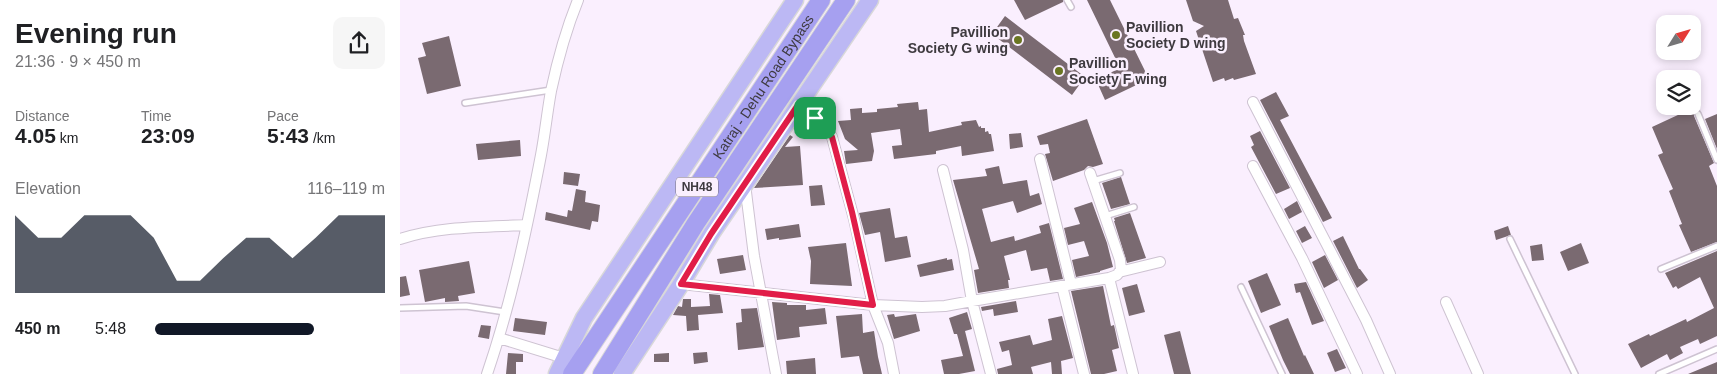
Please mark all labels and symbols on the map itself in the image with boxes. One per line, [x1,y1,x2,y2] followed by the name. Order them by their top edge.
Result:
[709,12,817,162] street label: Katraj - Dehu Road Bypass
[1656,15,1701,60] north arrow
[1126,19,1226,51] place label: Pavillion Society D wing
[908,24,1008,56] place label: Pavillion Society G wing
[1110,29,1122,41] marker: Pavillion Society D wing
[1012,34,1024,46] marker: Pavillion Society G wing
[1069,55,1167,87] place label: Pavillion Society F wing
[1053,65,1065,77] marker: Pavillion Society F wing
[794,97,836,139] pin
[676,178,718,196] road number: NH48

